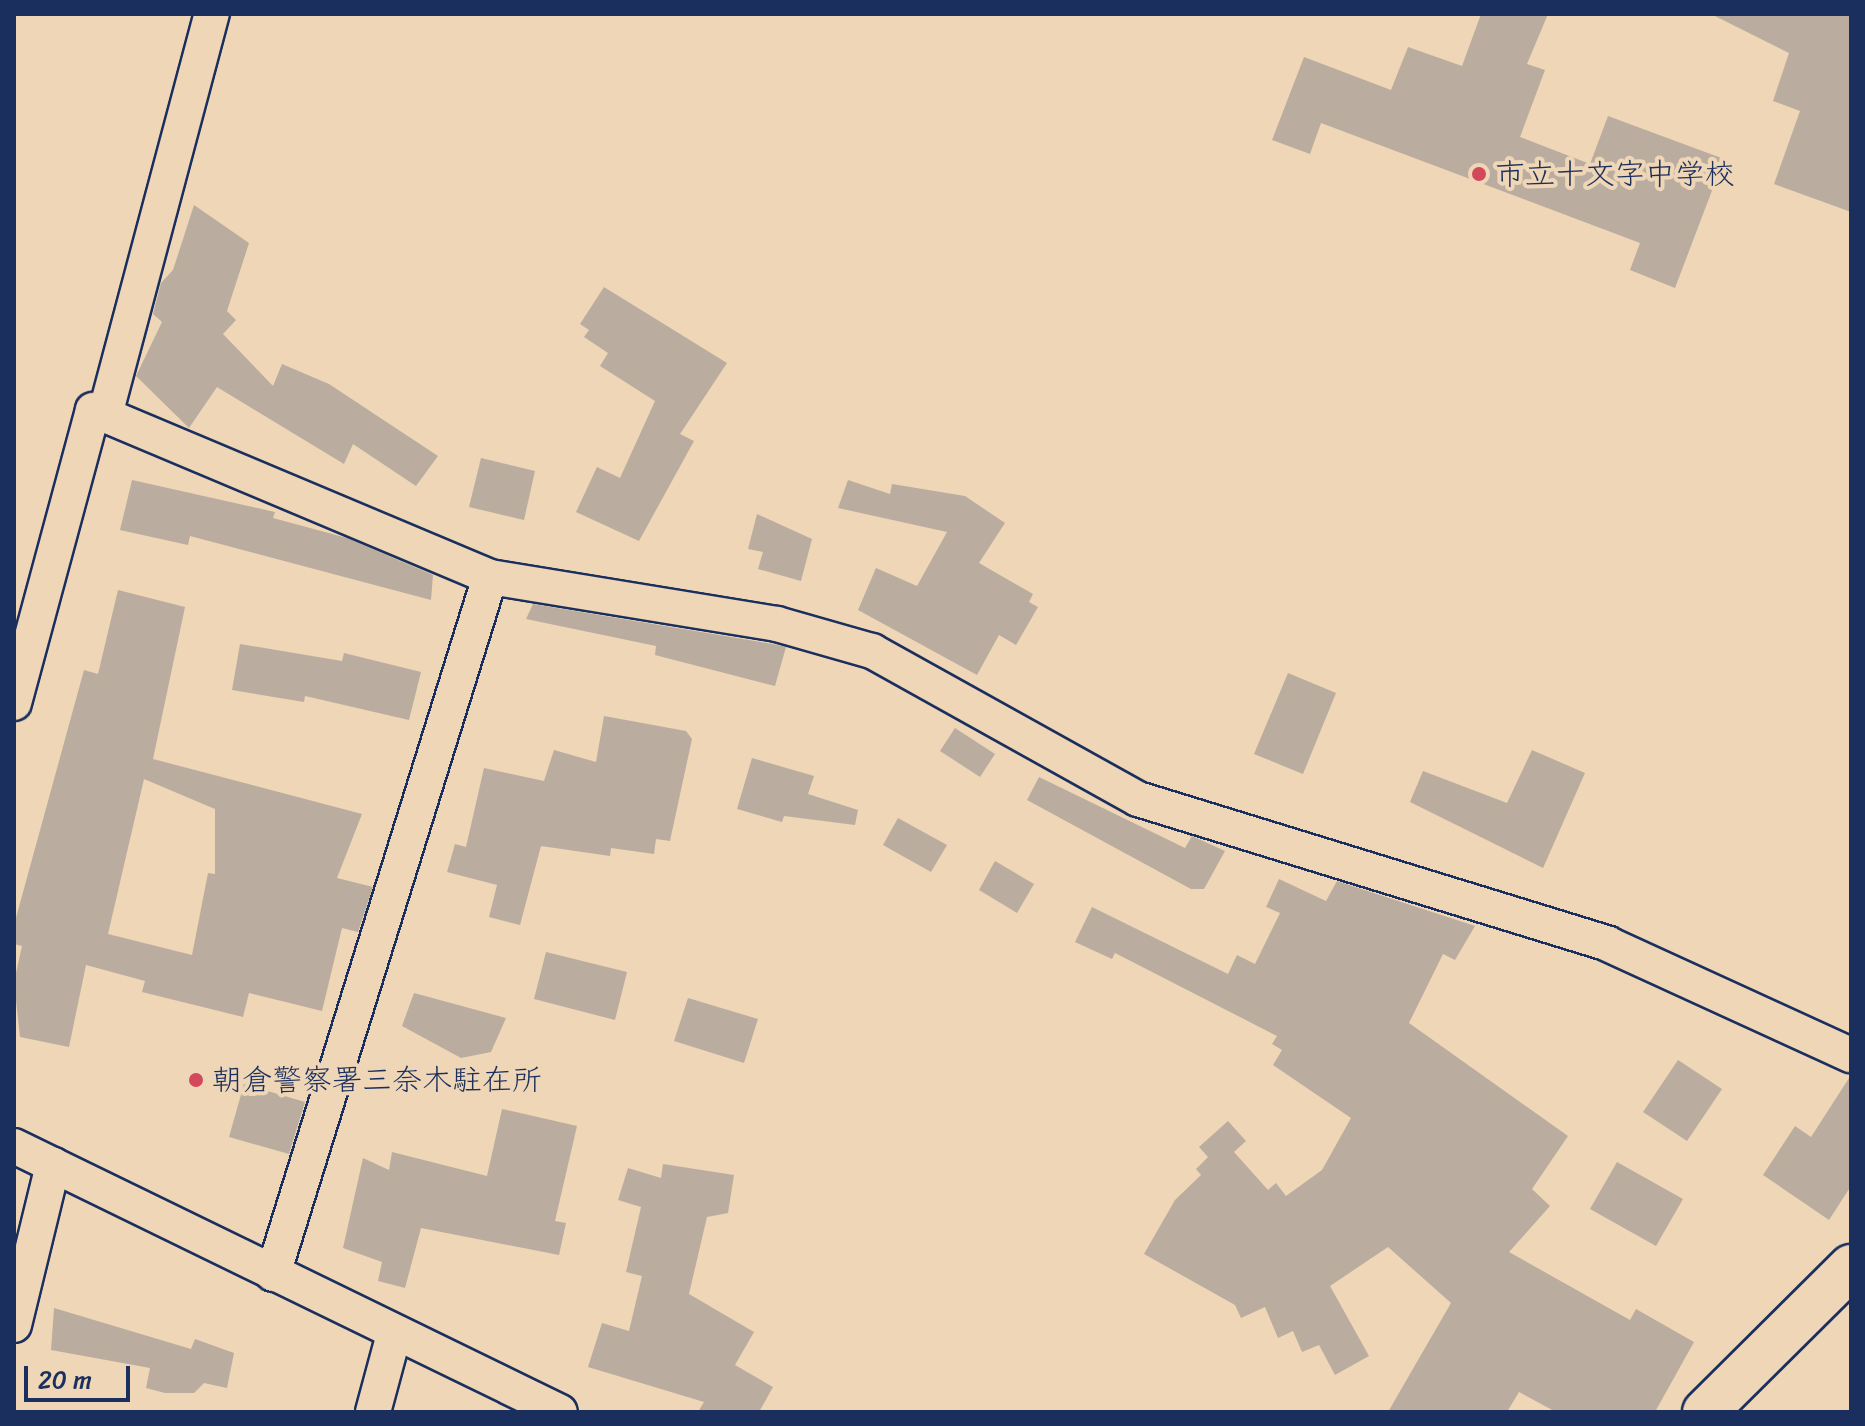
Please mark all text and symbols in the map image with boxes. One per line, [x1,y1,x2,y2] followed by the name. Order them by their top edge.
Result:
[1495,156,1735,192] place label: 市立十文字中学校
[1470,165,1488,183] marker: 市立十文字中学校
[212,1062,542,1098] place label: 朝倉警察署三奈木駐在所
[187,1071,205,1089] marker: 朝倉警察署三奈木駐在所
[28,1350,134,1400] scale bar
[38,1359,92,1401] text: 20 m

